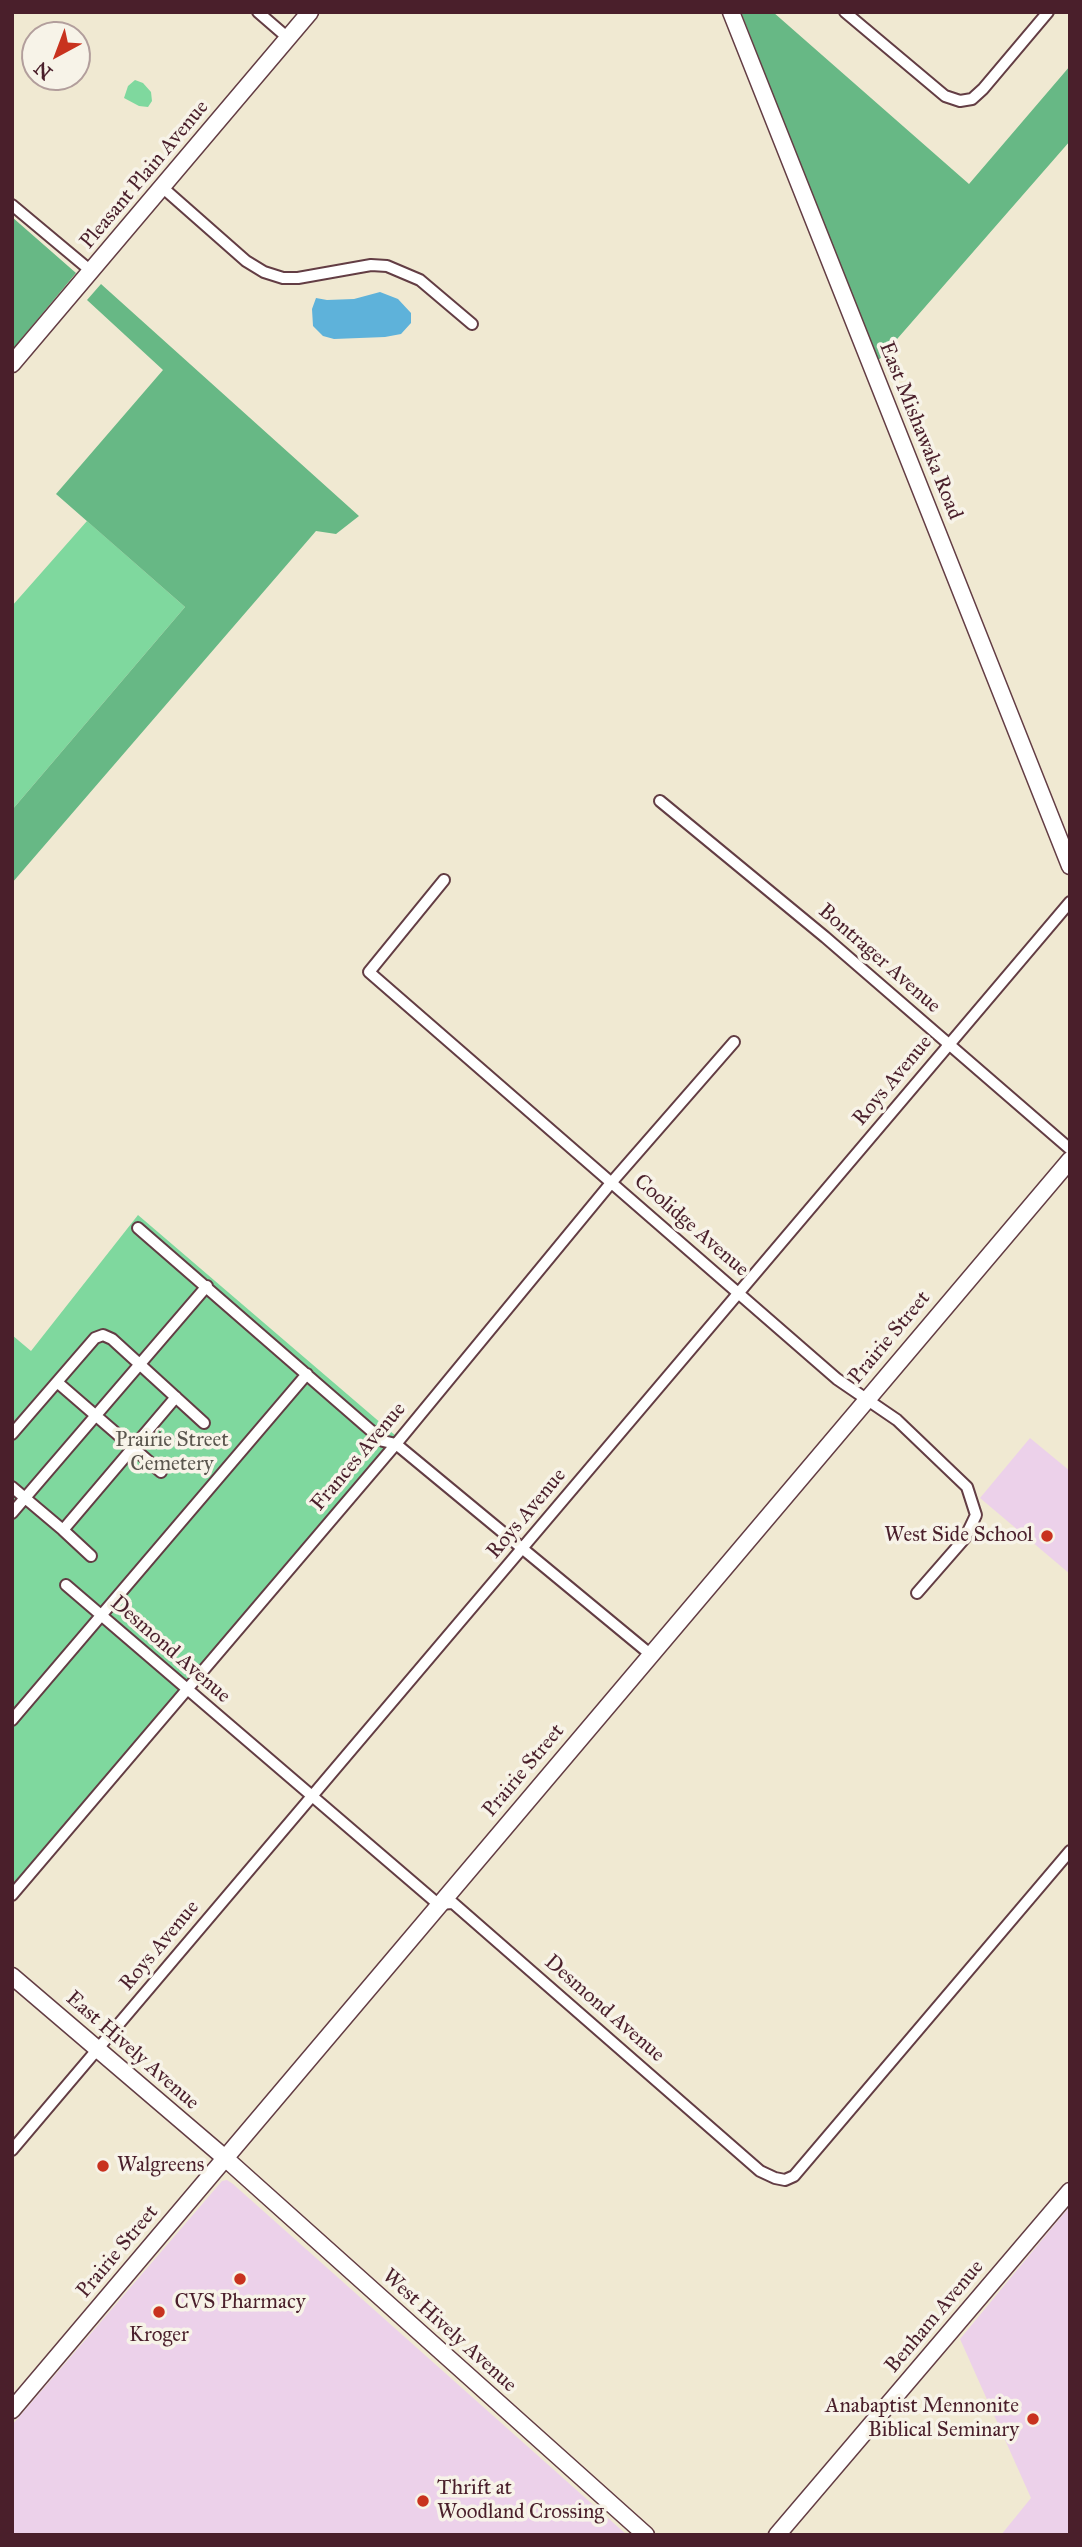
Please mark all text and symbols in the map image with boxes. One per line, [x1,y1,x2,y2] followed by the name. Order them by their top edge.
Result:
[21,21,91,91] north arrow
[30,57,57,85] text: N
[75,96,215,254] street label: Pleasant Plain Avenue
[873,338,967,524] street label: East Mishawaka Road
[813,899,945,1019] street label: Bontrager Avenue
[848,1031,938,1131] street label: Roys Avenue
[628,1169,754,1283] street label: Coolidge Avenue
[844,1286,936,1390] street label: Prairie Street
[306,1398,412,1516] street label: Frances Avenue
[115,1428,229,1478] park label: Prairie Street Cemetery
[482,1464,572,1564] street label: Roys Avenue
[884,1523,1033,1549] place label: West Side School
[1039,1528,1055,1544] marker: West Side School
[105,1591,235,1709] street label: Desmond Avenue
[478,1719,570,1823] street label: Prairie Street
[115,1896,205,1996] street label: Roys Avenue
[539,1950,669,2068] street label: Desmond Avenue
[60,1986,204,2116] street label: East Hively Avenue
[117,2153,205,2179] place label: Walgreens
[95,2158,111,2174] marker: Walgreens
[72,2200,164,2304] street label: Prairie Street
[880,2255,990,2379] street label: Benham Avenue
[376,2264,522,2398] street label: West Hively Avenue
[232,2271,248,2287] marker: CVS Pharmacy
[174,2290,306,2316] place label: CVS Pharmacy
[151,2304,167,2320] marker: Kroger
[129,2323,189,2349] place label: Kroger
[825,2394,1019,2444] place label: Anabaptist Mennonite Biblical Seminary
[1025,2411,1041,2427] marker: Anabaptist Mennonite Biblical Seminary
[437,2476,604,2526] place label: Thrift at Woodland Crossing
[415,2493,431,2509] marker: Thrift at Woodland Crossing

